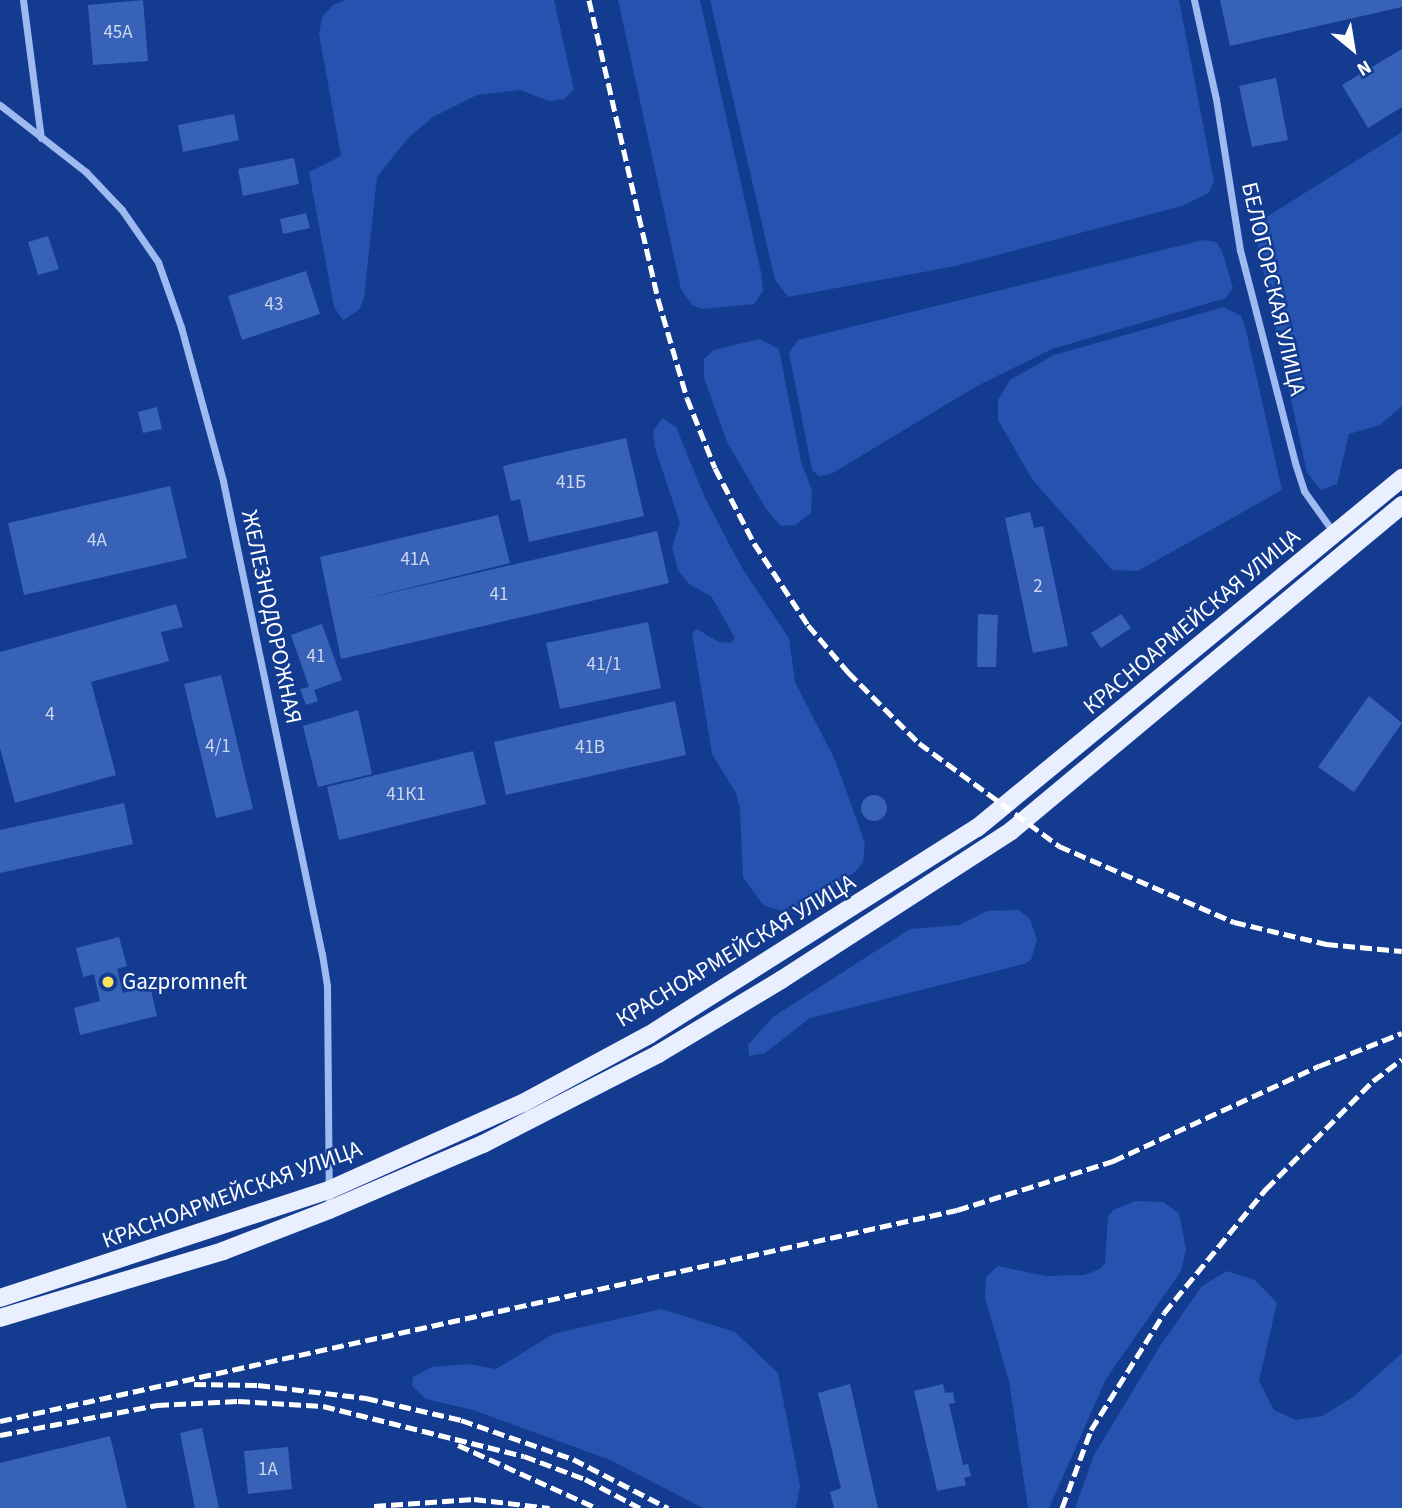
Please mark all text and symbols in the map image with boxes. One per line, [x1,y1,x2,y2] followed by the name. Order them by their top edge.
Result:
[1318,14,1388,84] north arrow
[103,22,133,44] house number: 45А
[1352,53,1376,82] text: N
[1235,180,1311,398] street label: БЕЛОГОРСКАЯ УЛИЦА
[265,294,283,316] house number: 43
[556,472,586,494] house number: 41Б
[235,508,307,726] street label: ЖЕЛЕЗНОДОРОЖНАЯ
[1078,523,1306,721] street label: КРАСНОАРМЕЙСКАЯ УЛИЦА
[87,530,107,552] house number: 4А
[400,549,430,571] house number: 41А
[1033,576,1043,598] house number: 2
[490,584,508,606] house number: 41
[307,646,325,668] house number: 41
[587,654,621,676] house number: 41/1
[45,704,55,726] house number: 4
[205,736,231,758] house number: 4/1
[575,737,605,759] house number: 41В
[386,784,426,806] house number: 41К1
[611,869,861,1033] street label: КРАСНОАРМЕЙСКАЯ УЛИЦА
[122,968,247,996] place label: Gazpromneft
[100,974,116,990] marker: Gazpromneft
[98,1135,366,1255] street label: КРАСНОАРМЕЙСКАЯ УЛИЦА
[258,1459,278,1481] house number: 1А

